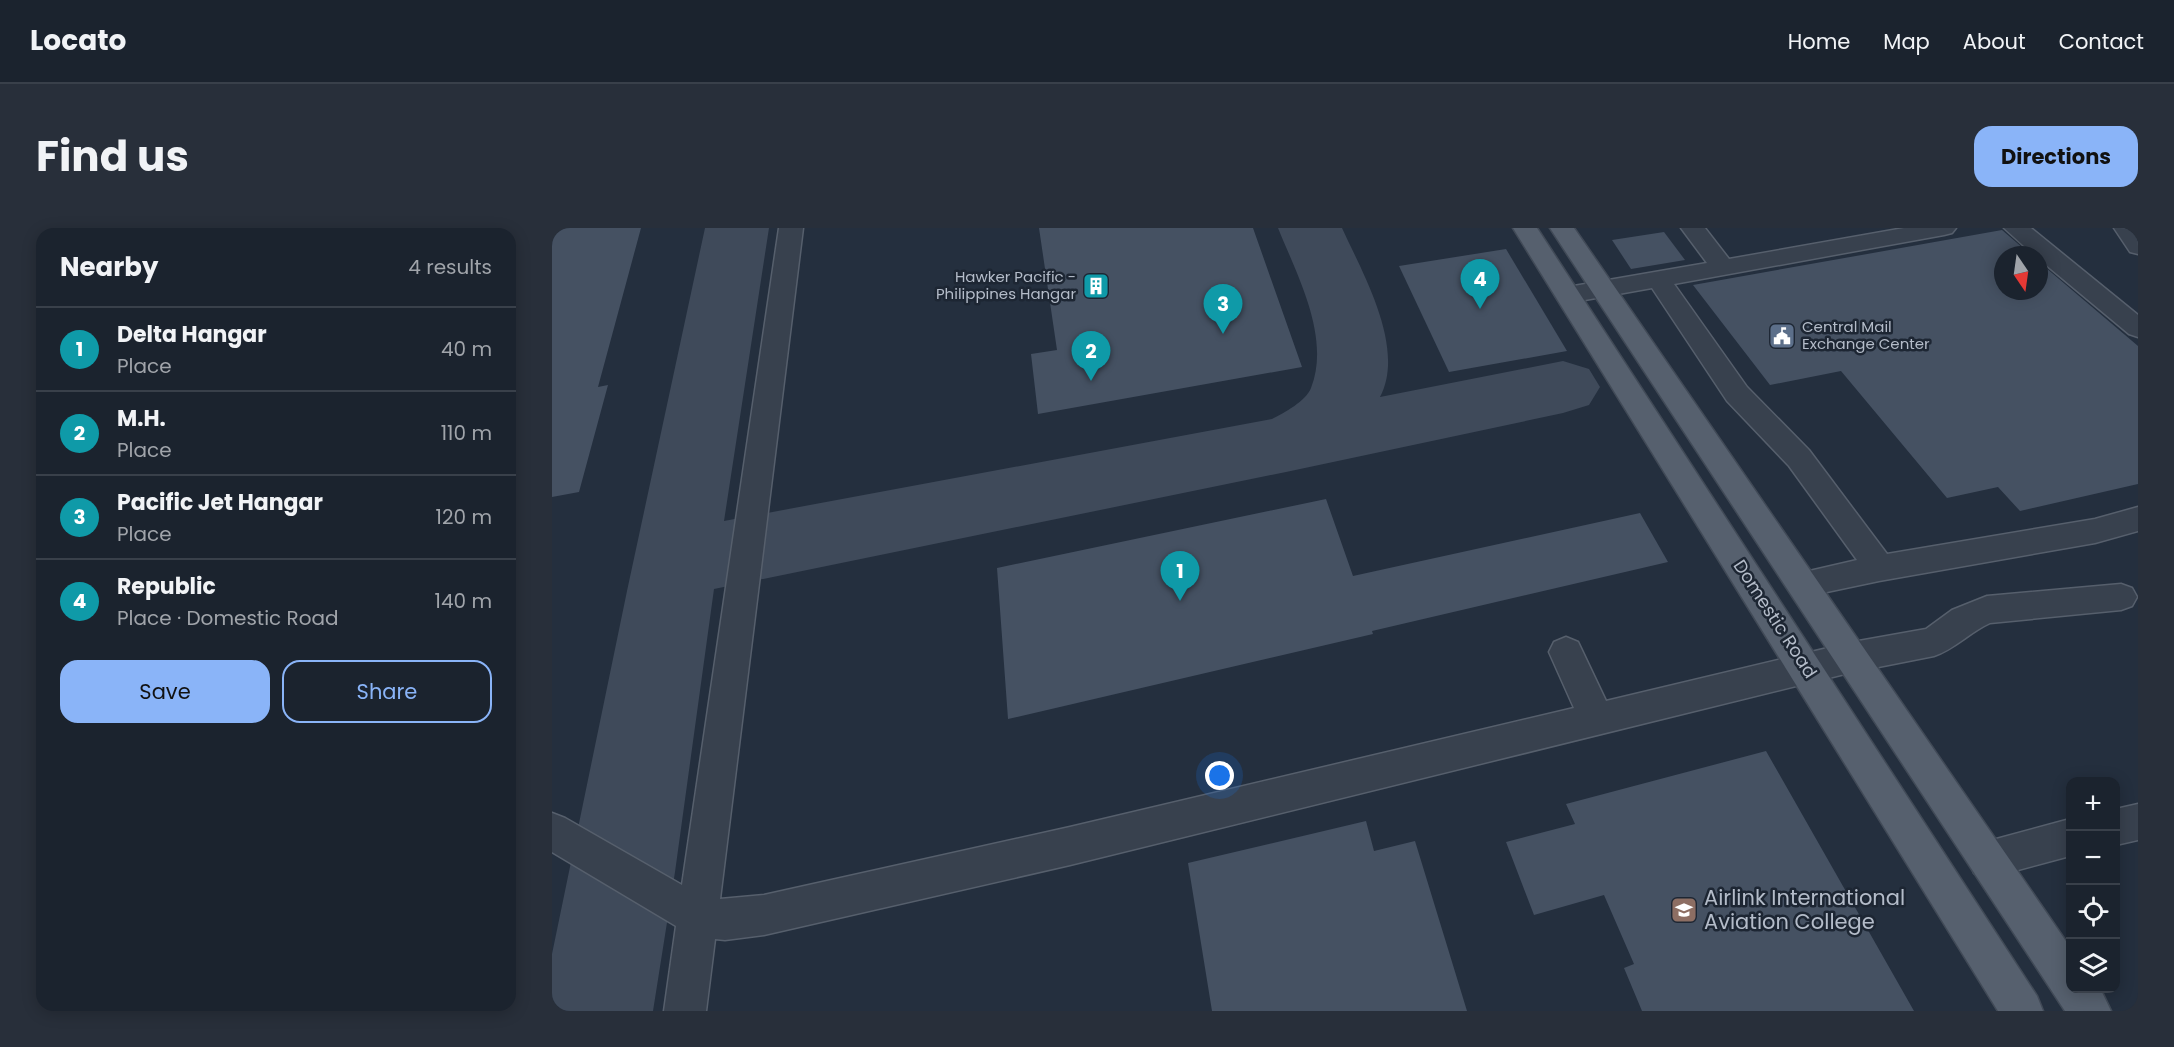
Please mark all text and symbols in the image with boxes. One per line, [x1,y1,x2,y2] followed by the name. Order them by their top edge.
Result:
[30,21,126,60] text: Locato
[1788,27,1850,56] text: Home
[1883,27,1930,56] text: Map
[1963,27,2026,56] text: About
[2059,27,2144,56] text: Contact
[1974,126,2138,187] button: Directions
[36,127,189,186] text: Find us
[1994,246,2048,300] north arrow
[60,249,158,285] text: Nearby
[408,253,492,281] text: 4 results
[1460,260,1500,309] pin: 4
[936,266,1076,304] place label: Hawker Pacific - Philippines Hangar
[1081,271,1111,301] building icon: Hawker Pacific - Philippines Hangar
[1204,285,1242,334] pin: 3
[1802,316,1930,354] place label: Central Mail Exchange Center
[117,319,267,350] text: Delta Hangar
[1767,321,1797,351] public building icon: Central Mail Exchange Center
[1072,332,1110,381] pin: 2
[76,335,83,363] text: 1
[441,335,492,363] text: 40 m
[117,352,172,380] text: Place
[117,403,166,434] text: M.H.
[74,419,85,447] text: 2
[441,419,492,447] text: 110 m
[117,436,172,464] text: Place
[117,487,323,518] text: Pacific Jet Hangar
[73,503,86,531] text: 3
[436,503,492,531] text: 120 m
[117,520,172,548] text: Place
[1160,552,1200,601] pin: 1
[1728,555,1823,683] street label: Domestic Road
[117,571,216,602] text: Republic
[73,587,86,615] text: 4
[435,587,492,615] text: 140 m
[117,604,339,632] text: Place · Domestic Road
[60,660,270,723] button: Save
[282,660,492,723] button: Share
[1205,761,1234,790] your location
[2066,777,2120,993] map controls
[2066,777,2120,831] button: +
[2066,831,2120,885] button: −
[1704,883,1905,936] place label: Airlink International Aviation College
[2066,885,2120,939] button: locate
[1669,895,1699,925] school or university icon: Airlink International Aviation College
[2066,939,2120,993] button: layers

